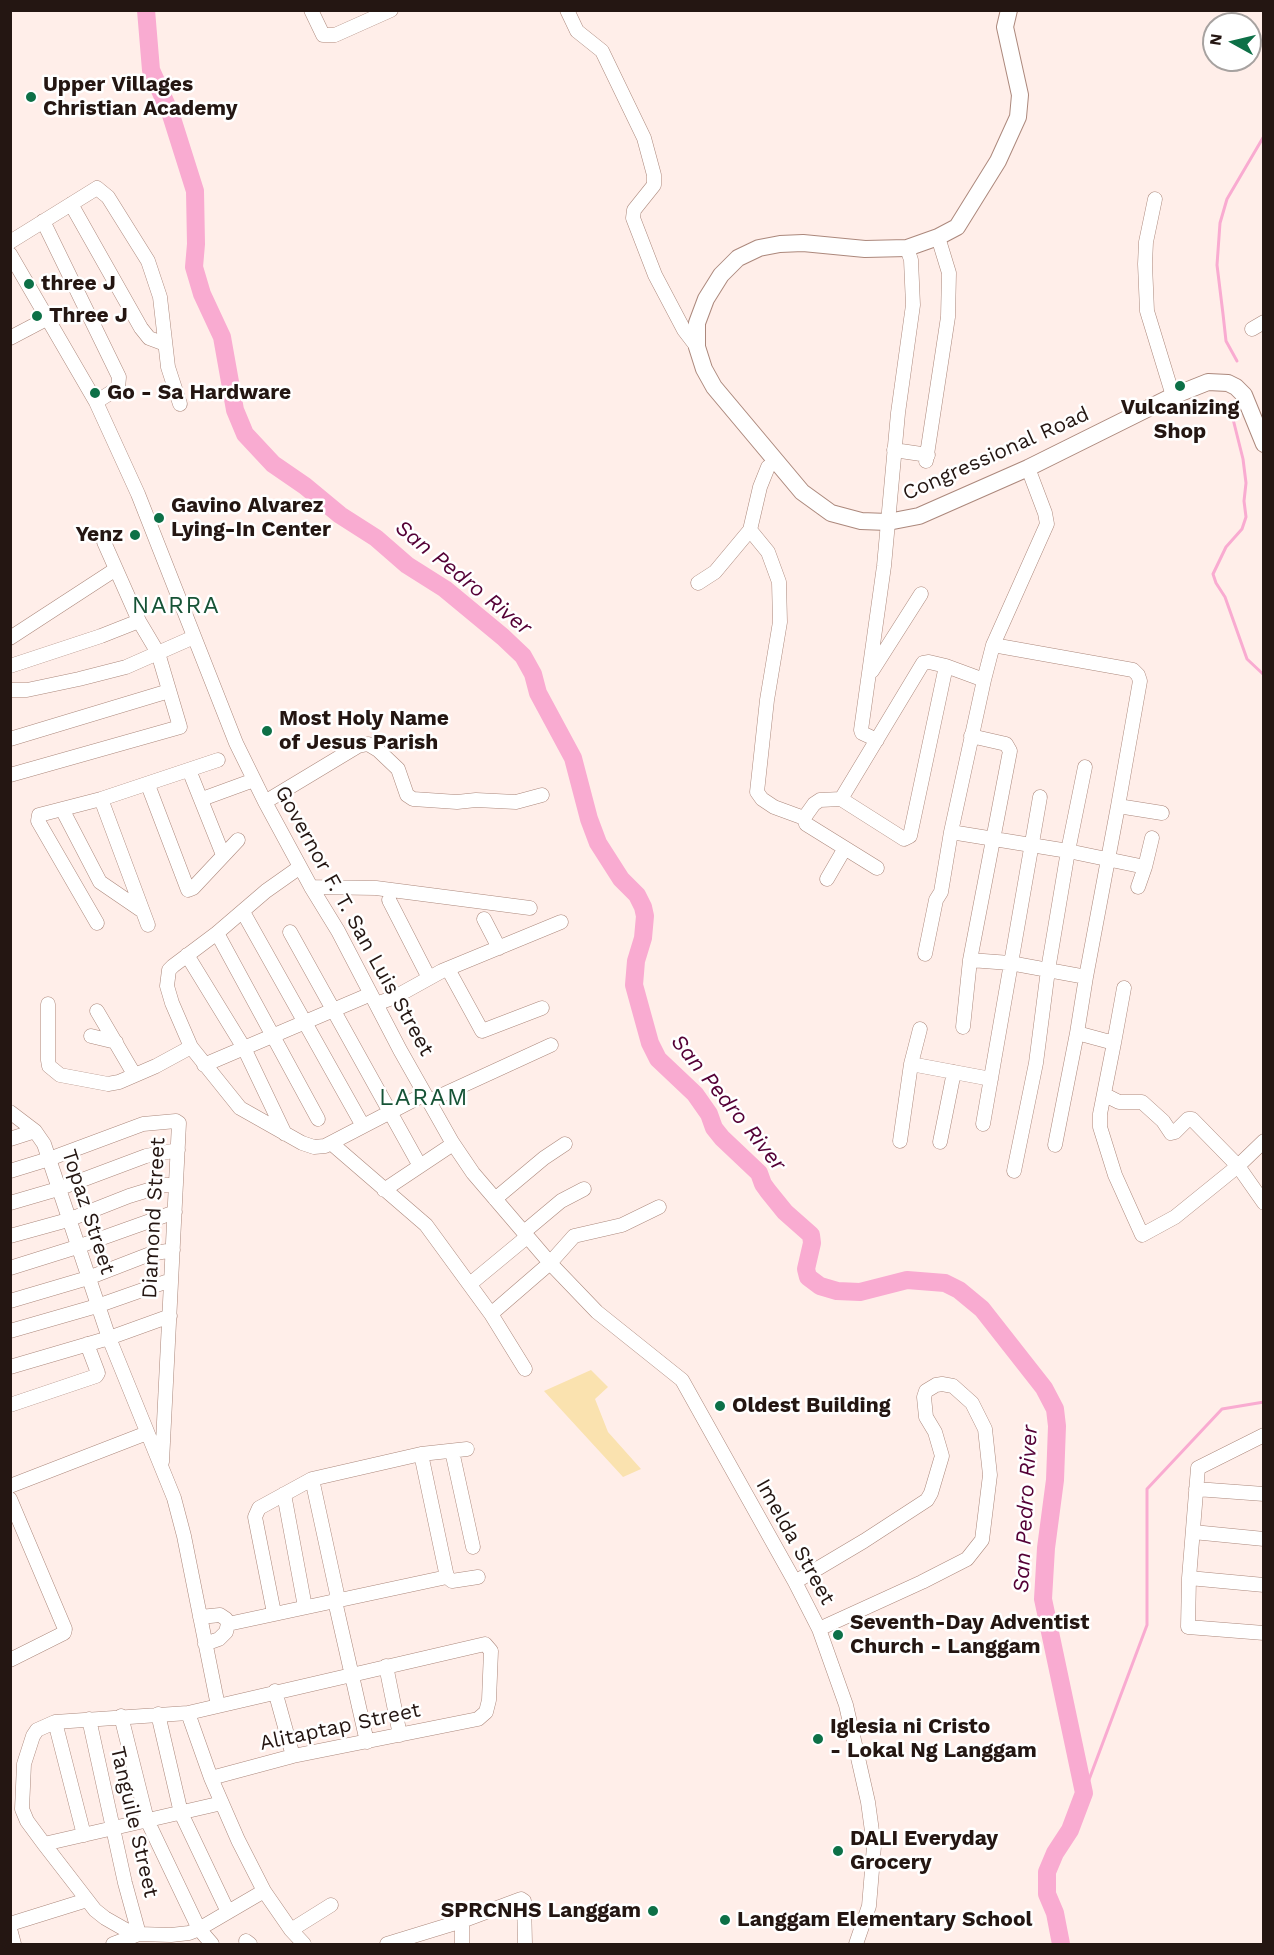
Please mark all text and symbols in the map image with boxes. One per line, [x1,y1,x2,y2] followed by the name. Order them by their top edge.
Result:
[1202,12,1262,72] north arrow
[1205,33,1226,47] text: N
[43,72,237,122] place label: Upper Villages Christian Academy
[24,90,38,104] marker: Upper Villages Christian Academy
[41,271,116,297] place label: three J
[22,277,36,291] marker: three J
[49,303,128,329] place label: Three J
[30,309,44,323] marker: Three J
[1173,379,1187,393] marker: Vulcanizing Shop
[107,380,291,406] place label: Go - Sa Hardware
[88,386,102,400] marker: Go - Sa Hardware
[1121,395,1239,445] place label: Vulcanizing Shop
[899,401,1093,507] street label: Congressional Road
[171,493,331,543] place label: Gavino Alvarez Lying-In Center
[152,511,166,525] marker: Gavino Alvarez Lying-In Center
[389,515,537,641] water label: San Pedro River
[75,522,123,548] place label: Yenz
[128,528,142,542] marker: Yenz
[132,592,220,620] district label: NARRA
[279,706,449,756] place label: Most Holy Name of Jesus Parish
[260,724,274,738] marker: Most Holy Name of Jesus Parish
[269,782,439,1060] street label: Governor F. T. San Luis Street
[665,1029,791,1177] water label: San Pedro River
[379,1084,469,1112] district label: LARAM
[137,1137,171,1299] street label: Diamond Street
[56,1146,120,1278] street label: Topaz Street
[732,1393,890,1419] place label: Oldest Building
[713,1399,727,1413] marker: Oldest Building
[1008,1424,1044,1594] water label: San Pedro River
[750,1475,840,1609] street label: Imelda Street
[850,1610,1089,1660] place label: Seventh-Day Adventist Church - Langgam
[831,1628,845,1642] marker: Seventh-Day Adventist Church - Langgam
[257,1698,423,1756] street label: Alitaptap Street
[830,1714,1037,1764] place label: Iglesia ni Cristo - Lokal Ng Langgam
[811,1732,825,1746] marker: Iglesia ni Cristo - Lokal Ng Langgam
[104,1744,164,1900] street label: Tanguile Street
[850,1826,998,1876] place label: DALI Everyday Grocery
[831,1844,845,1858] marker: DALI Everyday Grocery
[441,1898,641,1924] place label: SPRCNHS Langgam
[646,1904,660,1918] marker: SPRCNHS Langgam
[737,1907,1032,1933] place label: Langgam Elementary School
[718,1913,732,1927] marker: Langgam Elementary School

